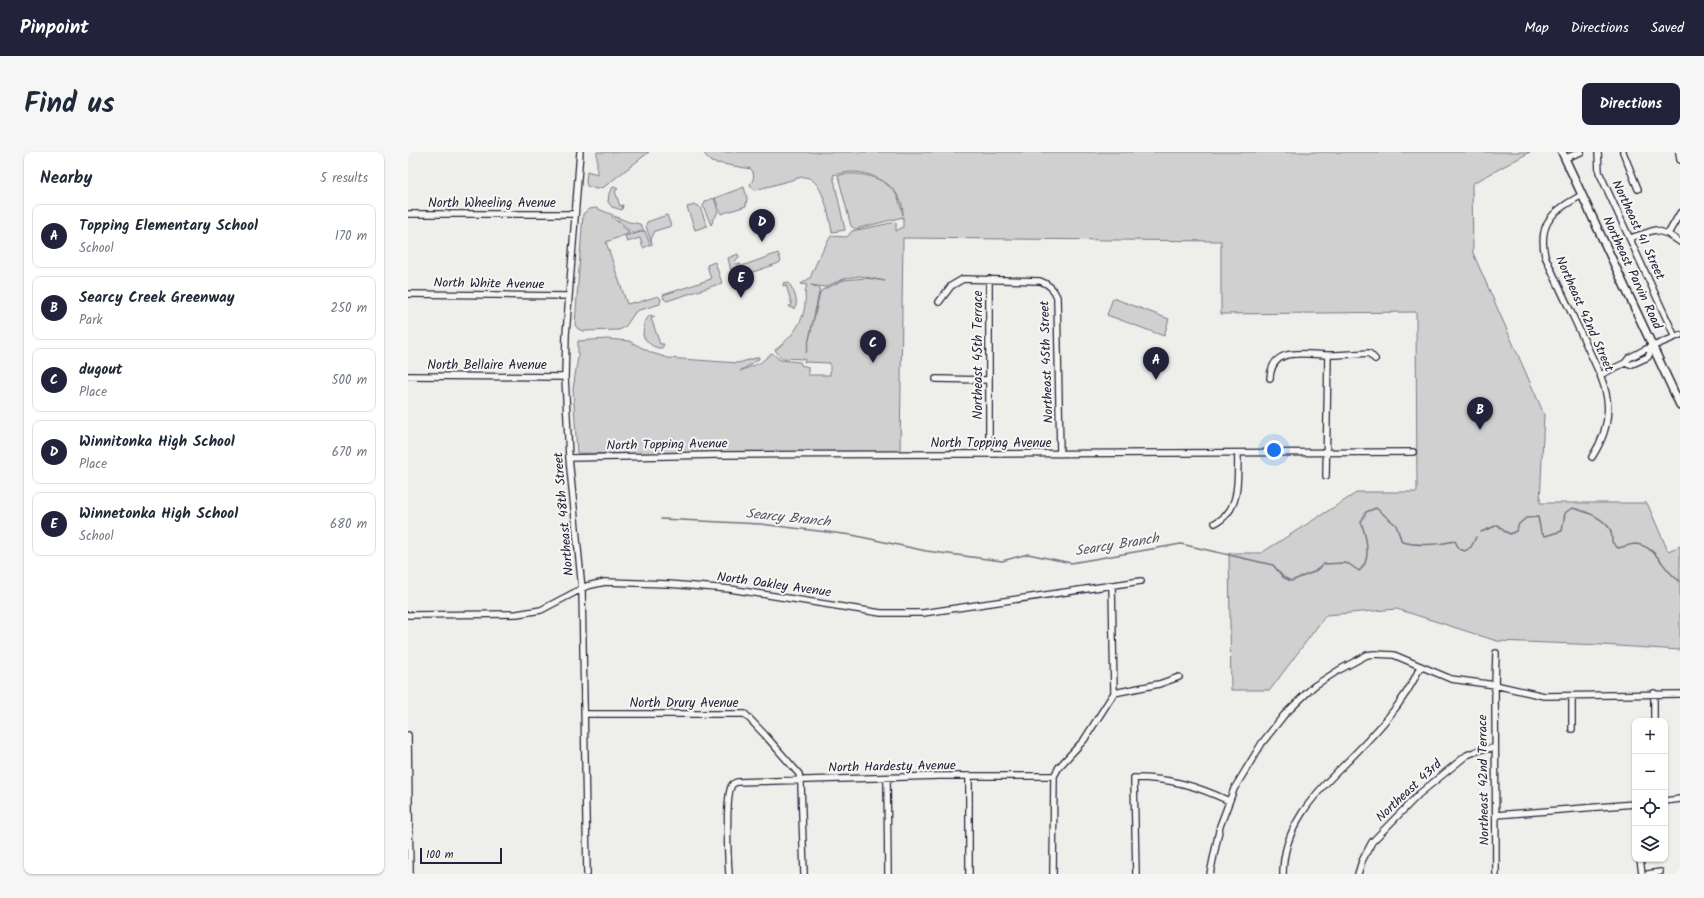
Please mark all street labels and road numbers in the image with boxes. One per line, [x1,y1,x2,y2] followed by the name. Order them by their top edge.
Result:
[1606,177,1671,284] street label: Northeast 41 Street
[428,193,556,214] street label: North Wheeling Avenue
[1596,213,1668,334] street label: Northeast Parvin Road
[1549,253,1619,376] street label: Northeast 42nd Street
[433,273,545,295] street label: North White Avenue
[968,290,989,420] street label: Northeast 45th Terrace
[1034,299,1060,424] street label: Northeast 45th Street
[427,355,547,376] street label: North Bellaire Avenue
[606,433,728,457] street label: North Topping Avenue
[930,433,1052,454] street label: North Topping Avenue
[548,450,580,577] street label: Northeast 48th Street
[716,567,833,603] street label: North Oakley Avenue
[629,693,739,714] street label: North Drury Avenue
[1472,714,1496,846] street label: Northeast 42nd Terrace
[1371,754,1447,827] street label: Northeast 43rd
[828,755,956,779] street label: North Hardesty Avenue

